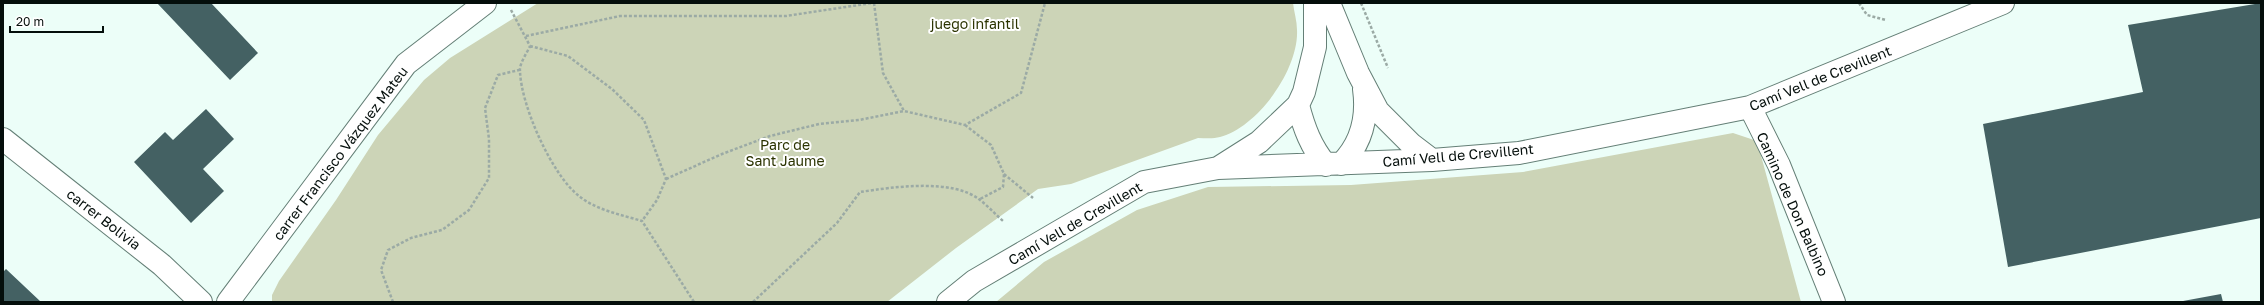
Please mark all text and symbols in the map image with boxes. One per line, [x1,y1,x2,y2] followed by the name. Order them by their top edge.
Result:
[10,8,103,34] scale bar
[16,14,44,29] text: 20 m
[930,15,1019,32] park label: juego infantil
[1746,42,1894,114] street label: Camí Vell de Crevillent
[269,63,411,243] street label: carrer Francisco Vázquez Mateu
[1754,129,1832,279] street label: Camino de Don Balbino
[745,136,825,169] park label: Parc de Sant Jaume
[1382,140,1534,170] street label: Camí Vell de Crevillent
[1005,178,1145,268] street label: Camí Vell de Crevillent
[64,185,144,253] street label: carrer Bolivia

